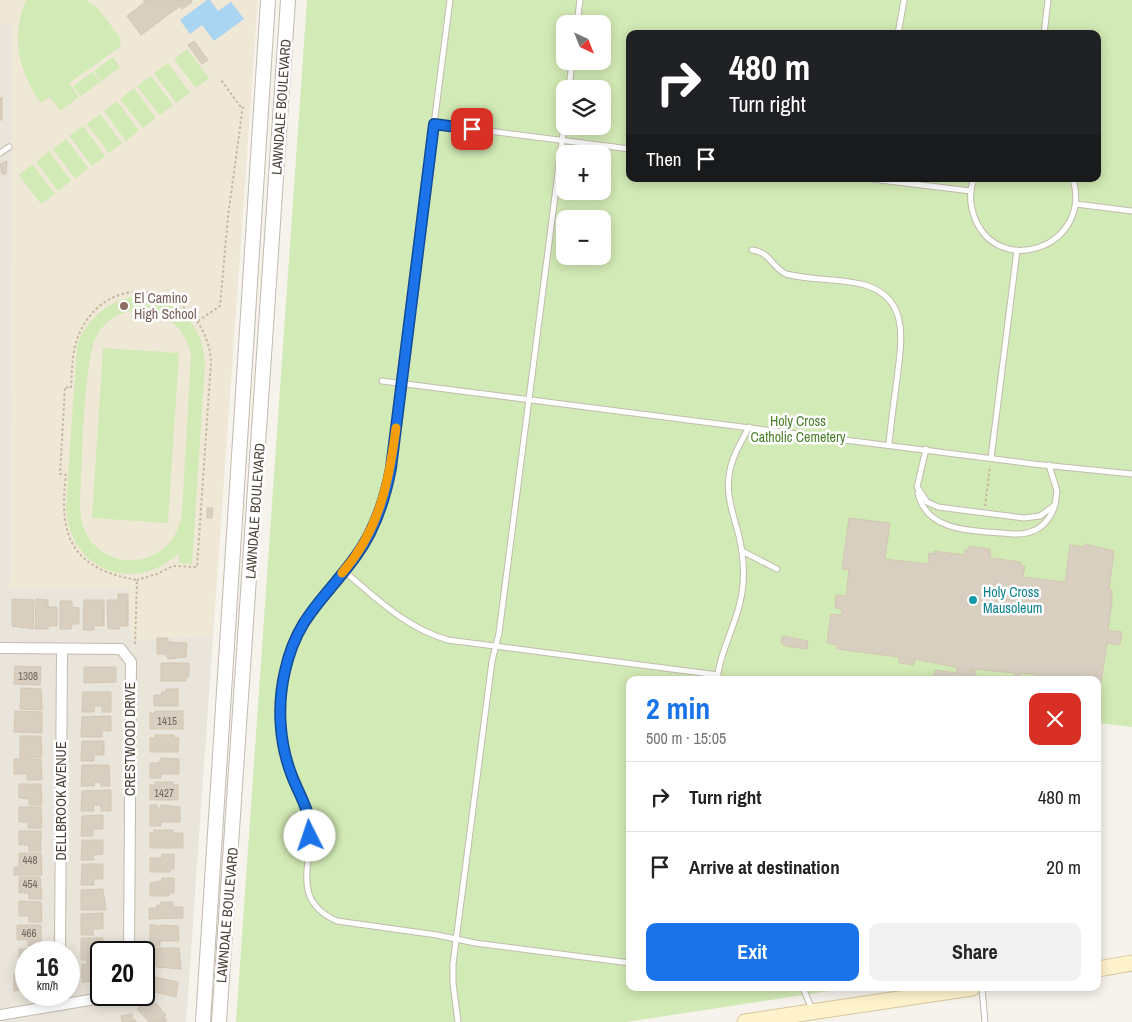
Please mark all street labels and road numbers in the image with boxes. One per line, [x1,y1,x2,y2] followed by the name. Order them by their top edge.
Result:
[267,39,295,175] street label: LAWNDALE BOULEVARD
[241,443,269,579] street label: LAWNDALE BOULEVARD
[121,682,139,796] street label: CRESTWOOD DRIVE
[52,741,70,861] street label: DELLBROOK AVENUE
[212,847,242,983] street label: LAWNDALE BOULEVARD

